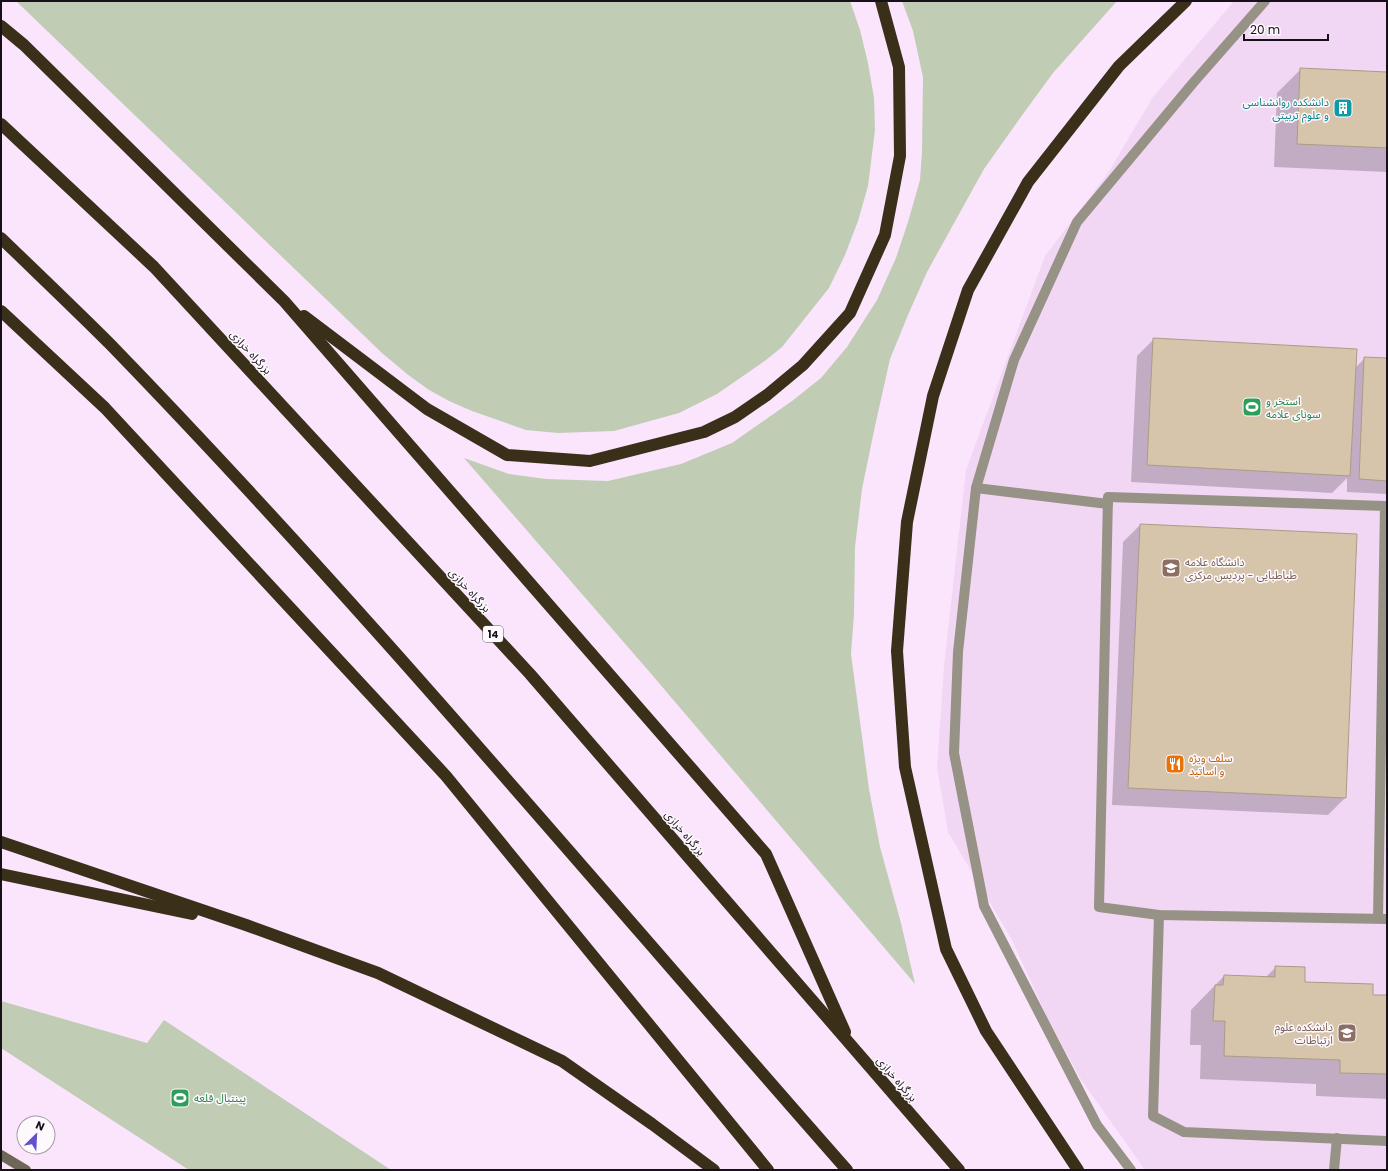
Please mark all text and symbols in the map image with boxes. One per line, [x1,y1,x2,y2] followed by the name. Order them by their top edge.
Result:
[1244,16,1328,42] scale bar
[1250,21,1280,38] text: 20 m
[1242,94,1329,123] place label: دانشکده روانشناسی و علوم تربیتی
[1332,97,1354,119] building icon: دانشکده روانشناسی و علوم تربیتی
[226,326,276,378] street label: بزرگراه خرازی
[1266,393,1321,422] place label: استخر و سونای علامه
[1241,396,1263,418] sports icon: استخر و سونای علامه
[1185,554,1297,583] place label: دانشگاه علامه طباطبایی - پردیس مرکزی
[1160,557,1182,579] school or university icon: دانشگاه علامه طباطبایی - پردیس مرکزی
[445,564,495,616] street label: بزرگراه خرازی
[483,626,503,642] road number: 14
[1189,750,1233,779] place label: سلف ویژه و اساتید
[1164,753,1186,775] restaurant icon: سلف ویژه و اساتید
[661,807,709,859] street label: بزرگراه خرازی
[1275,1019,1333,1048] place label: دانشکده علوم ارتباطات
[1336,1022,1358,1044] school or university icon: دانشکده علوم ارتباطات
[873,1053,921,1105] street label: بزرگراه خرازی
[169,1087,191,1109] sports icon: پینتبال قلعه
[194,1090,246,1106] place label: پینتبال قلعه
[16,1115,56,1155] north arrow
[33,1117,47,1135] text: N

